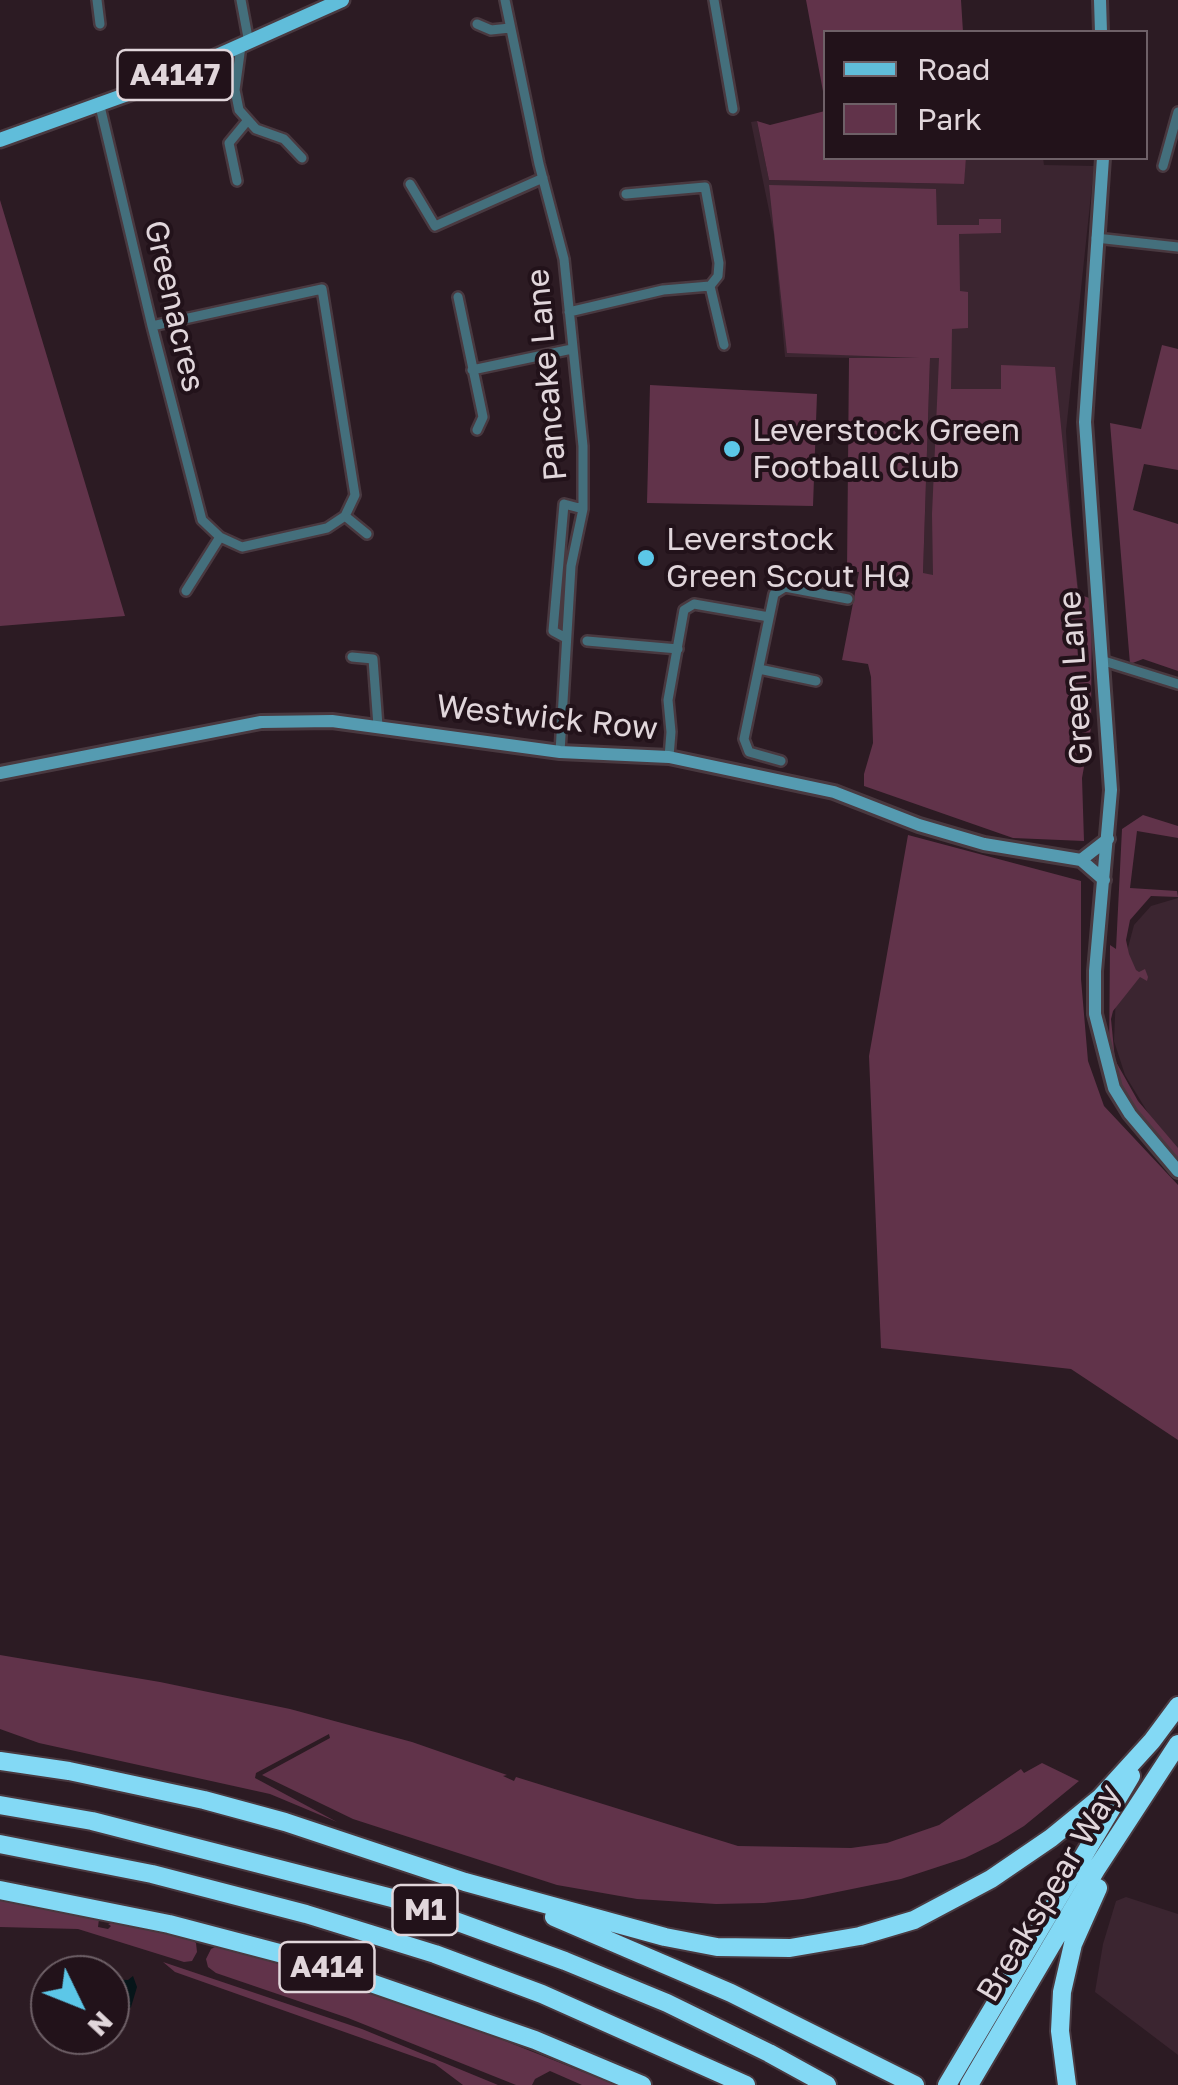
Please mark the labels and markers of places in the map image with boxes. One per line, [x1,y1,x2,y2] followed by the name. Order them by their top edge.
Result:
[752,412,1020,487] place label: Leverstock Green Football Club
[721,438,743,460] marker: Leverstock Green Football Club
[666,521,911,596] place label: Leverstock Green Scout HQ
[635,547,657,569] marker: Leverstock Green Scout HQ

